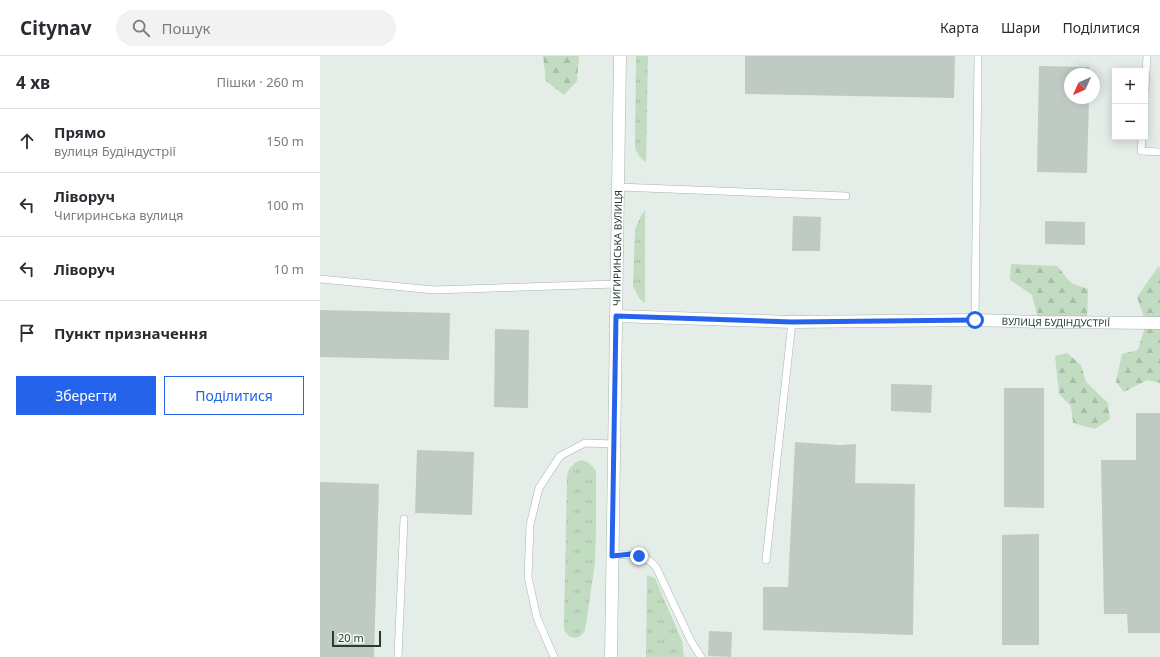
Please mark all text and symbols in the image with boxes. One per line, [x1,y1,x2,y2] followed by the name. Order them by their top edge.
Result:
[116,10,396,46] search box
[20,15,92,41] text: Citynav
[130,17,152,39] icon: search
[162,18,210,38] text: Пошук
[940,18,979,37] text: Карта
[1001,18,1040,37] text: Шари
[1062,18,1140,37] text: Поділитися
[1064,68,1100,104] north arrow
[1112,68,1148,140] map controls
[1112,68,1148,104] button: +
[16,71,50,94] text: 4 хв
[216,73,304,91] text: Пішки · 260 m
[1112,104,1148,140] button: −
[54,122,106,142] text: Прямо
[16,130,38,152] icon: ahead
[266,132,304,150] text: 150 m
[54,142,176,160] text: вулиця Будіндустрії
[54,186,115,206] text: Ліворуч
[609,190,625,306] street label: ЧИГИРИНСЬКА ВУЛИЦЯ
[16,194,38,216] icon: left
[266,196,304,214] text: 100 m
[54,206,184,224] text: Чигиринська вулиця
[16,258,38,280] icon: left
[54,259,115,279] text: Ліворуч
[274,260,304,278] text: 10 m
[966,311,984,329] route start
[1001,314,1110,330] street label: ВУЛИЦЯ БУДІНДУСТРІЇ
[16,322,38,344] icon: arrive
[54,323,208,343] text: Пункт призначення
[16,376,156,415] button: Зберегти
[164,376,304,415] button: Поділитися
[630,547,648,565] route end
[332,629,381,648] scale bar
[338,630,364,645] text: 20 m

